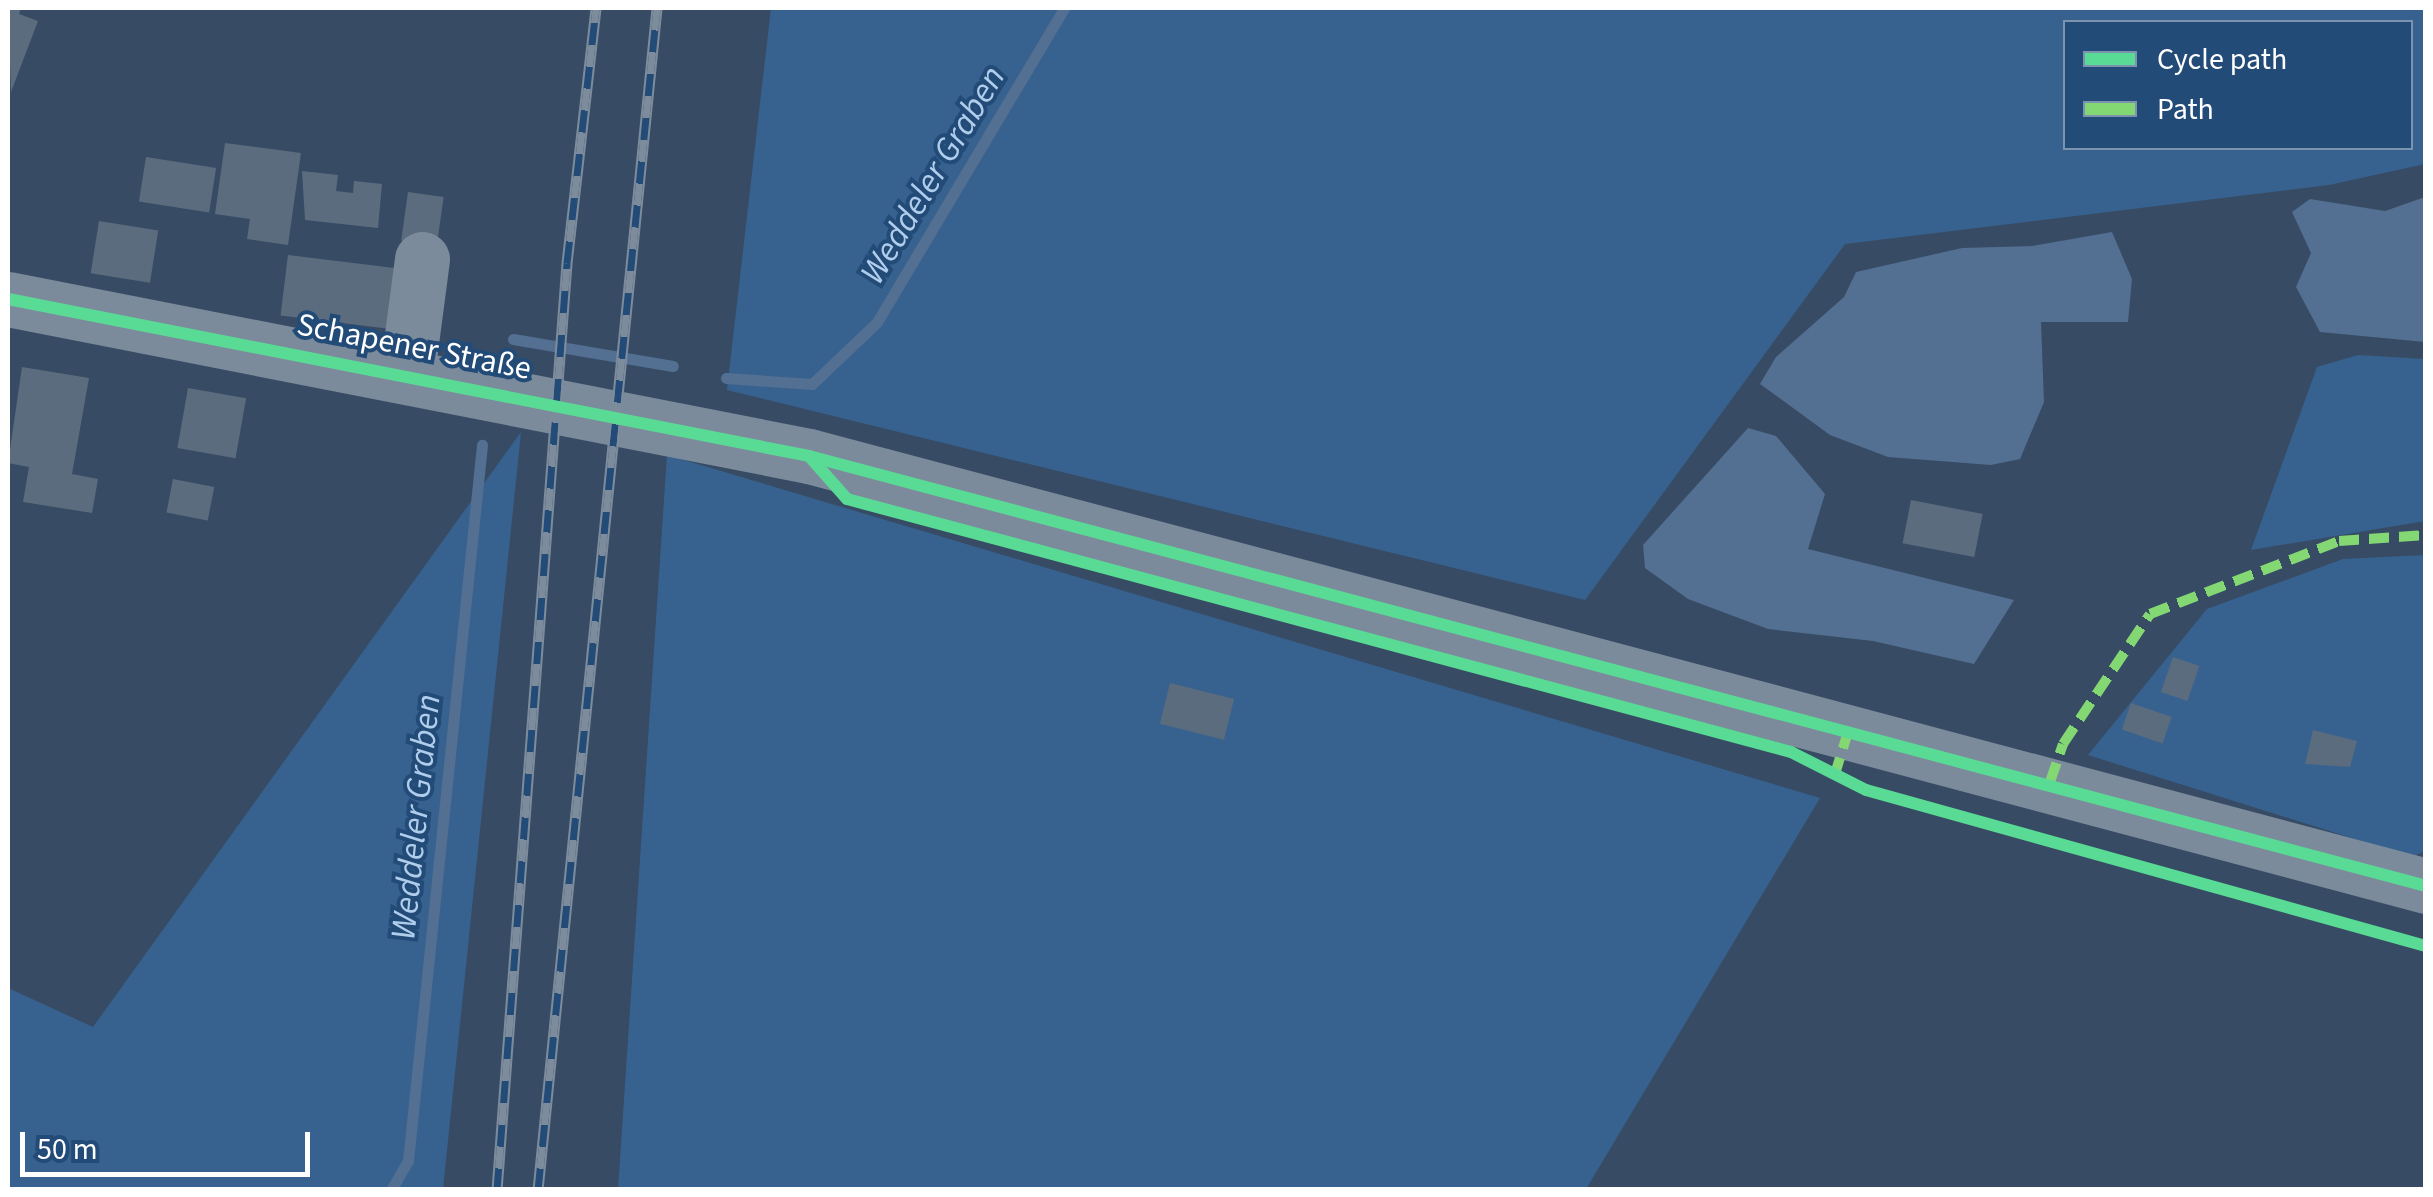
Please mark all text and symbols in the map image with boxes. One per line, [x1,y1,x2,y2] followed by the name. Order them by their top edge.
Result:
[2063,20,2413,150] legend
[2157,38,2287,81] text: Cycle path
[851,58,1015,292] water label: Weddeler Graben
[2157,88,2214,131] text: Path
[294,305,534,389] street label: Schapener Straße
[382,692,450,942] water label: Weddeler Graben
[25,1112,315,1174] scale bar
[37,1128,98,1171] text: 50 m

